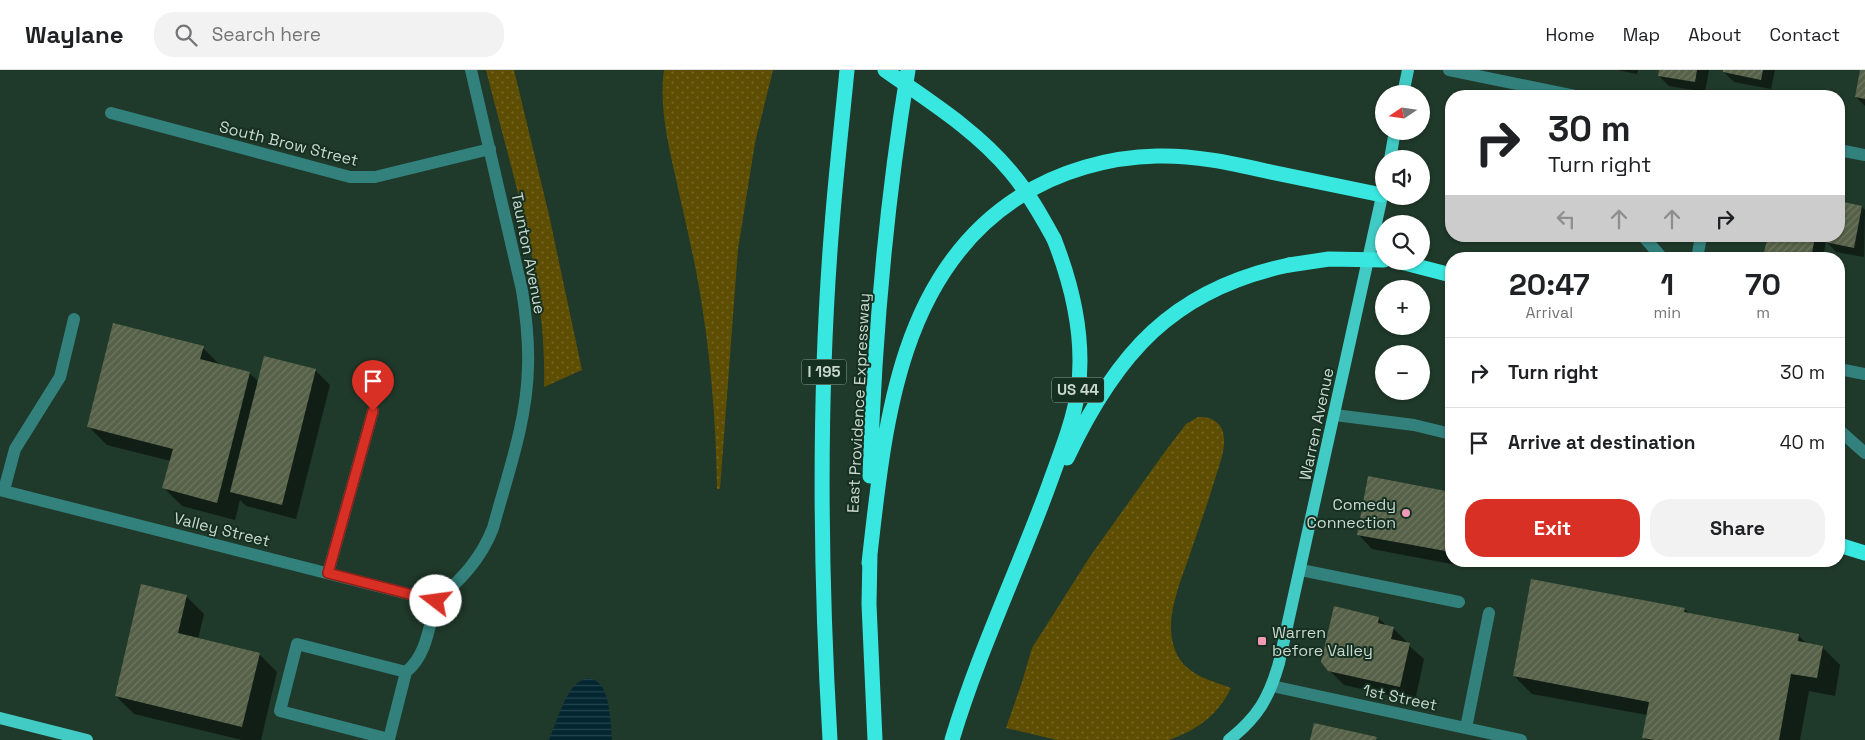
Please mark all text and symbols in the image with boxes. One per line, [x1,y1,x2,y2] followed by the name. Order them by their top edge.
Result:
[154,12,504,57] search box
[25,19,124,50] text: Waylane
[172,21,200,49] icon: search
[212,22,321,47] text: Search here
[1546,23,1595,46] text: Home
[1623,23,1660,46] text: Map
[1688,23,1742,46] text: About
[1770,23,1840,46] text: Contact
[1375,85,1430,140] north arrow
[1375,85,1430,400] map controls
[1548,107,1631,151] text: 30 m
[1465,110,1530,175] icon: right
[217,116,361,171] street label: South Brow Street
[1375,150,1430,205] button: sound
[1548,150,1651,178] text: Turn right
[506,190,551,316] street label: Taunton Avenue
[1552,205,1580,233] icon: left
[1605,205,1633,233] icon: ahead
[1658,205,1686,233] icon: ahead
[1711,205,1739,233] icon: right
[1375,215,1430,270] button: search
[1509,265,1590,304] text: 20:47
[1661,265,1674,304] text: 1
[1745,265,1781,304] text: 70
[1375,280,1430,335] button: +
[842,292,875,514] street label: East Providence Expressway
[1526,302,1573,323] text: Arrival
[1654,302,1681,323] text: min
[1756,302,1770,323] text: m
[1375,345,1430,400] button: −
[1465,359,1493,387] icon: right
[352,360,394,411] pin
[802,360,846,384] road number: I 195
[1508,360,1598,385] text: Turn right
[1780,360,1825,385] text: 30 m
[1294,366,1339,482] street label: Warren Avenue
[359,367,387,395] icon: arrive
[1052,378,1104,402] road number: US 44
[1465,429,1493,457] icon: arrive
[1508,430,1696,455] text: Arrive at destination
[1780,430,1825,455] text: 40 m
[1307,494,1396,533] place label: Comedy Connection
[1465,499,1640,557] button: Exit
[1650,499,1825,557] button: Share
[171,507,272,552] street label: Valley Street
[1400,507,1412,519] marker: Comedy Connection
[409,574,461,626] position arrow
[1272,622,1373,661] place label: Warren before Valley
[1256,635,1268,647] marker: Warren before Valley
[1361,679,1439,716] street label: 1st Street

